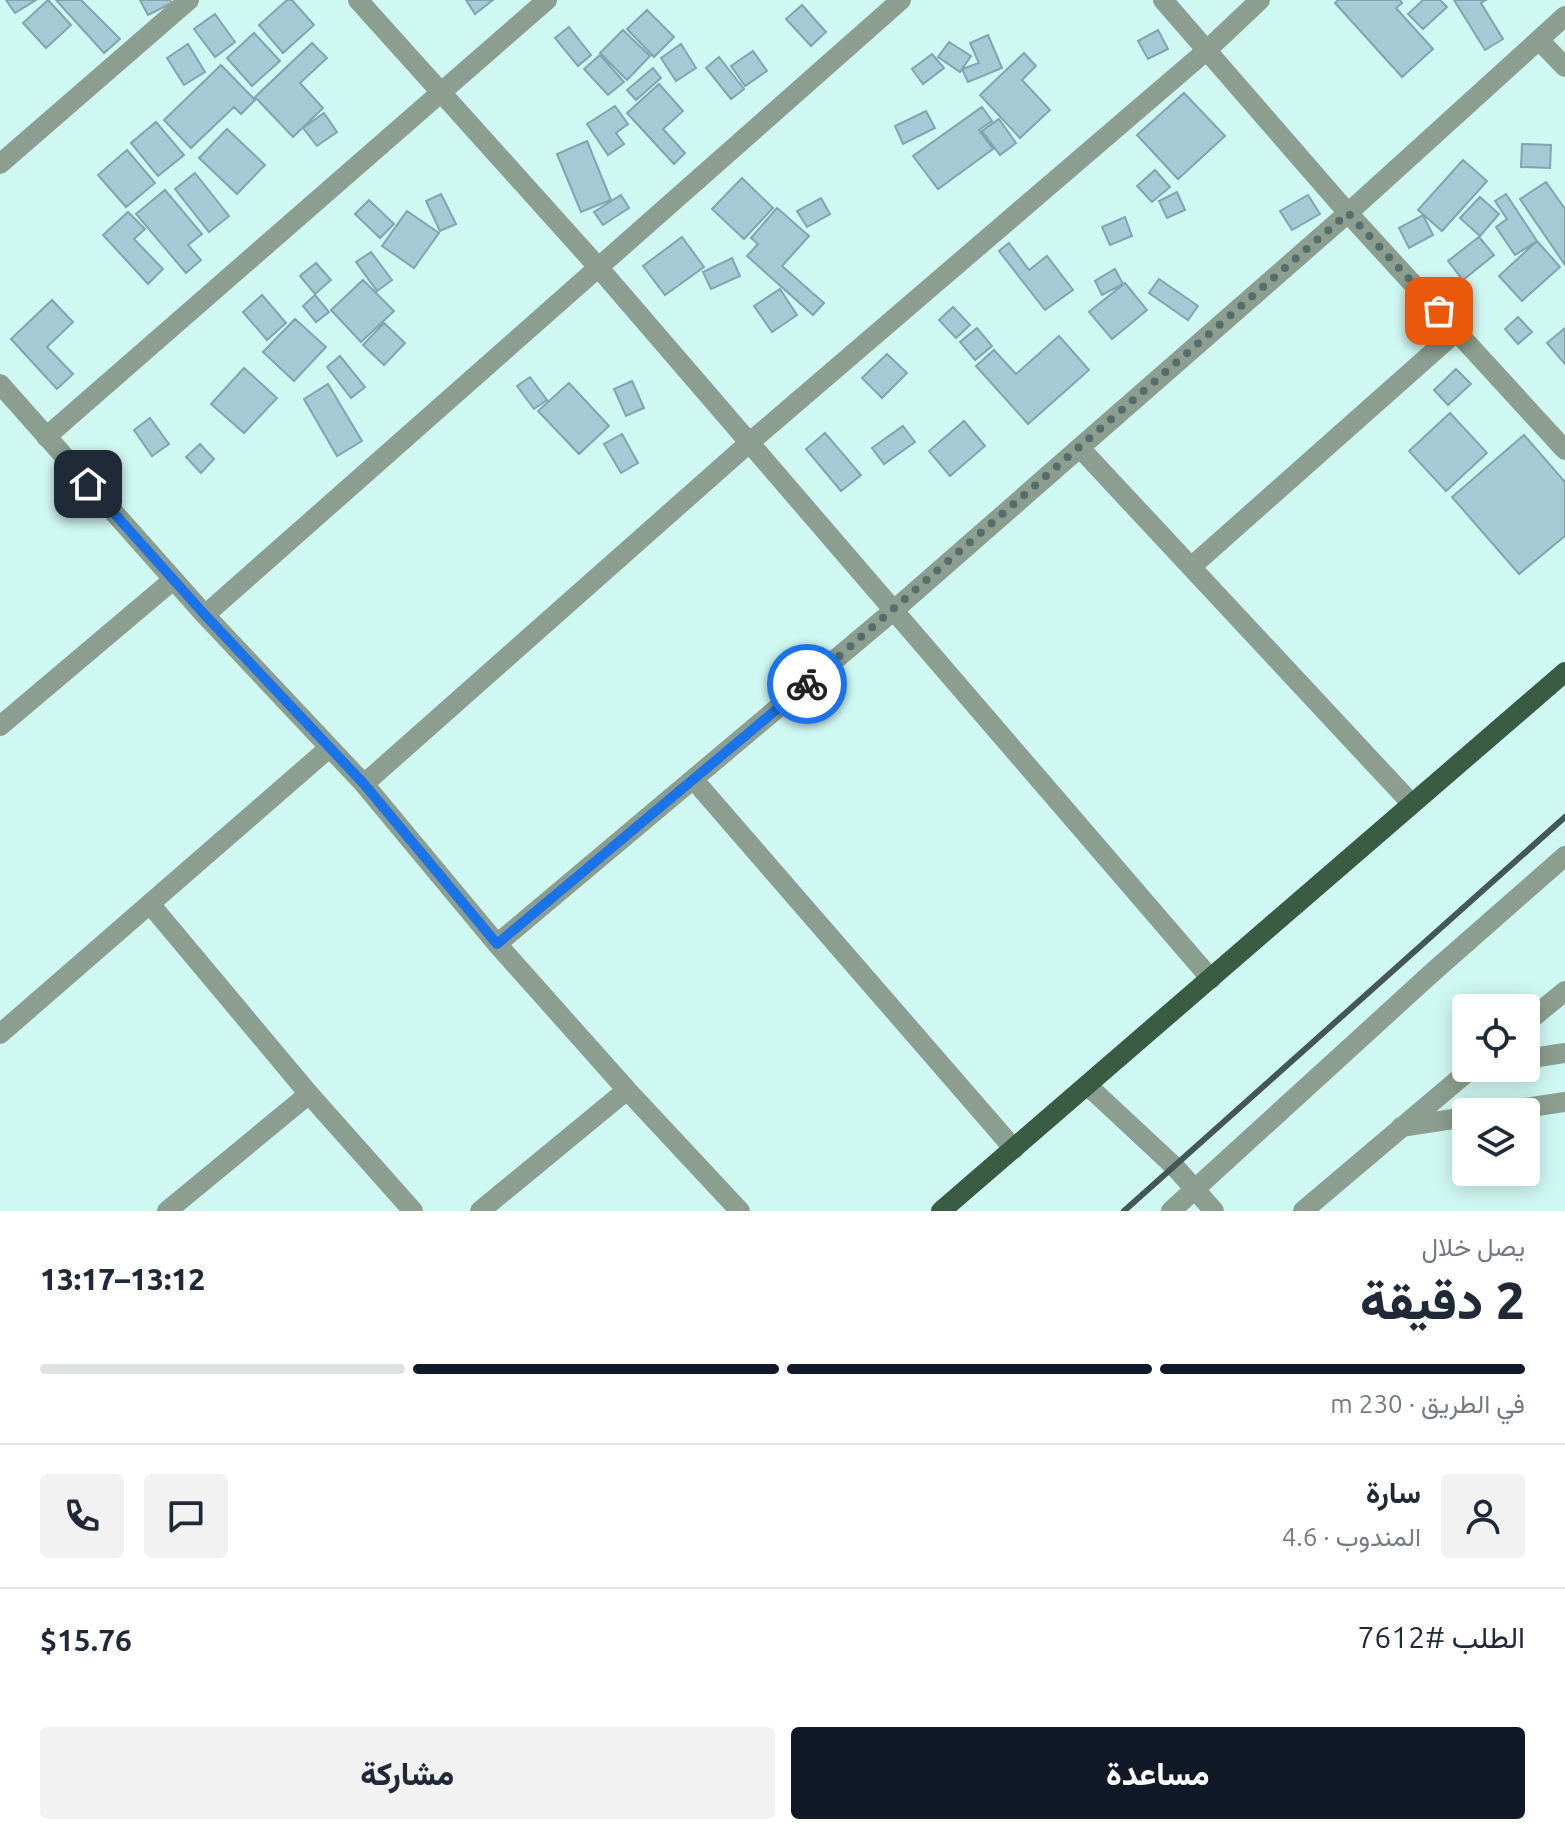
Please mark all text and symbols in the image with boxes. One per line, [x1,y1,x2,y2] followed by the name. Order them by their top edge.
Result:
[1405,277,1473,345] pin
[1417,289,1461,333] icon: bag
[54,450,122,518] pin
[66,462,110,506] icon: home
[767,644,847,724] courier
[785,662,829,706] icon: bike
[1452,994,1540,1186] map controls
[1452,994,1540,1082] button: locate
[1452,1098,1540,1186] button: layers
[1421,1232,1525,1261] text: يصل خلال
[40,1262,205,1296] text: 13:12–13:17
[1360,1271,1525,1329] text: 2 دقيقة
[1330,1389,1525,1418] text: في الطريق · 230 m
[40,1474,124,1558] button: phone
[144,1474,228,1558] button: chat
[1441,1474,1525,1558] button: person
[1366,1475,1421,1509] text: سارة
[1282,1522,1421,1551] text: المندوب · 4.6
[1357,1620,1525,1654] text: الطلب #7612
[40,1623,132,1657] text: $15.76
[40,1727,775,1819] button: مشاركة
[791,1727,1525,1819] button: مساعدة

